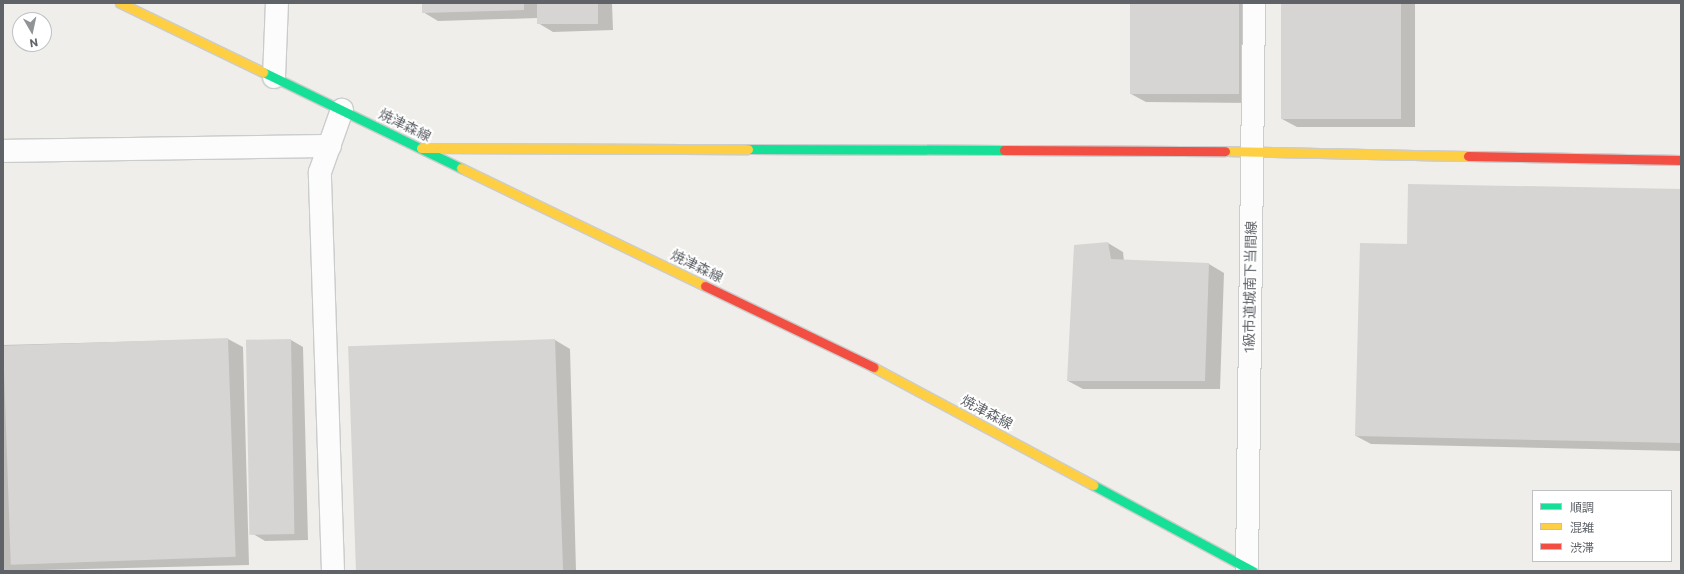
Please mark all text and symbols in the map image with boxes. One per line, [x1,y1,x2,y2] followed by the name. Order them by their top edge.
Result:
[12,12,52,52] north arrow
[29,36,39,50] text: N
[376,105,434,145] street label: 焼津森線
[1240,221,1260,353] street label: 1級市道城南下当間線
[668,246,726,286] street label: 焼津森線
[958,391,1016,433] street label: 焼津森線
[1532,490,1672,562] legend
[1570,500,1594,514] text: 順調
[1570,520,1594,534] text: 混雑
[1570,540,1594,554] text: 渋滞

